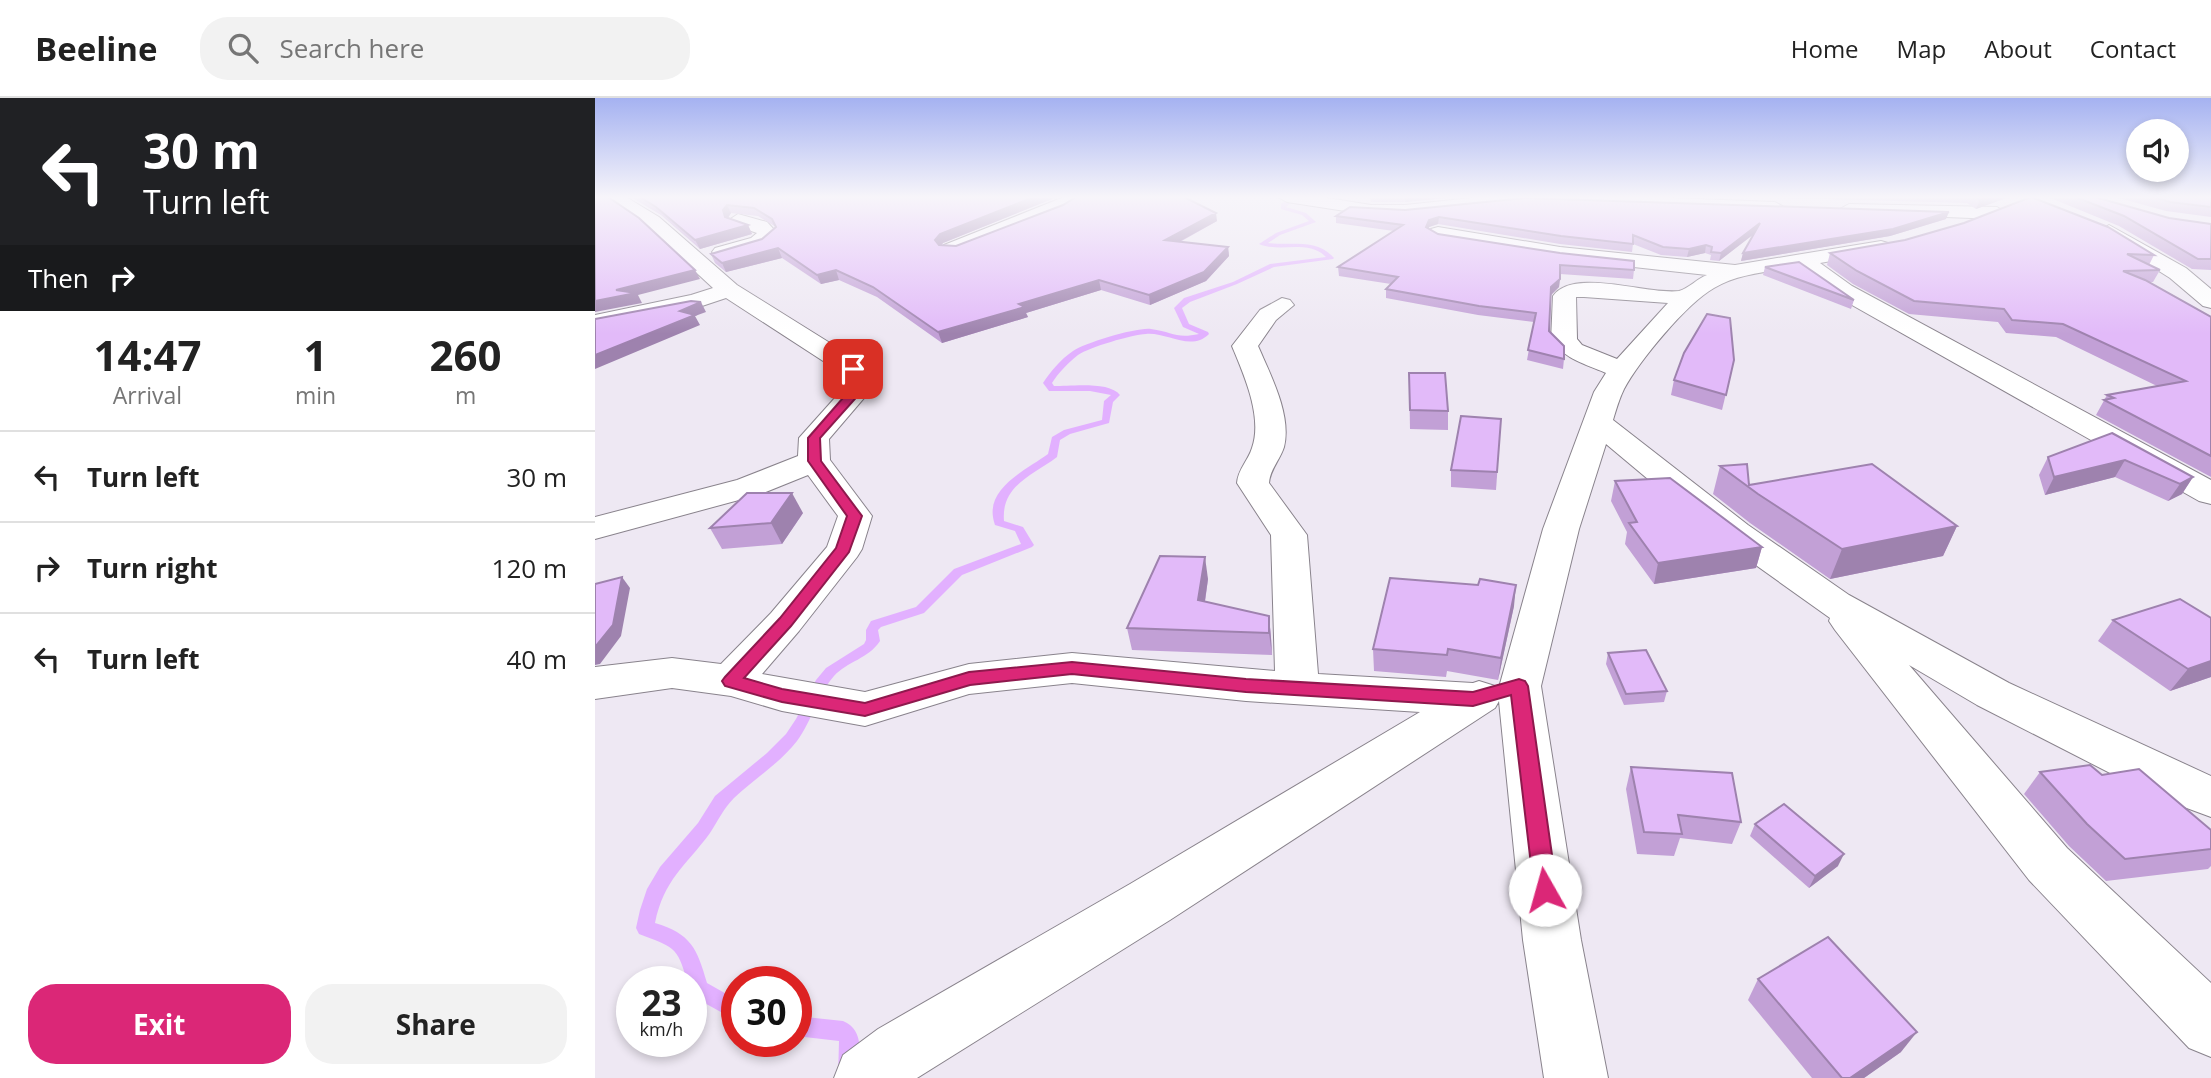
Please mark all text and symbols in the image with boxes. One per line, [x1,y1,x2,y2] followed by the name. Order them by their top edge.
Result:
[200,17,690,80] search box
[35,26,158,71] text: Beeline
[224,29,262,67] icon: search
[280,30,424,66] text: Search here
[1791,32,1859,65] text: Home
[1897,32,1946,65] text: Map
[1984,32,2052,65] text: About
[2090,32,2176,65] text: Contact
[143,117,260,183] text: 30 m
[2126,119,2189,182] map controls
[2126,119,2189,182] button: sound
[28,126,119,217] icon: left
[143,180,269,223] text: Turn left
[103,259,141,297] icon: right
[28,260,89,296] text: Then
[93,326,201,383] text: 14:47
[303,326,328,383] text: 1
[430,326,502,383] text: 260
[823,339,883,399] pin
[834,350,872,388] icon: arrive
[113,379,182,411] text: Arrival
[295,379,336,411] text: min
[455,379,476,411] text: m
[28,458,66,496] icon: left
[87,459,199,495] text: Turn left
[506,459,567,495] text: 30 m
[28,549,66,587] icon: right
[87,550,218,586] text: Turn right
[492,550,567,586] text: 120 m
[28,640,66,678] icon: left
[87,641,199,677] text: Turn left
[506,641,567,677] text: 40 m
[1508,853,1582,927] position arrow
[721,966,812,1057] speed limit sign: 30
[641,979,682,1026] text: 23
[28,984,291,1064] button: Exit
[305,984,567,1064] button: Share
[640,1017,683,1041] text: km/h

